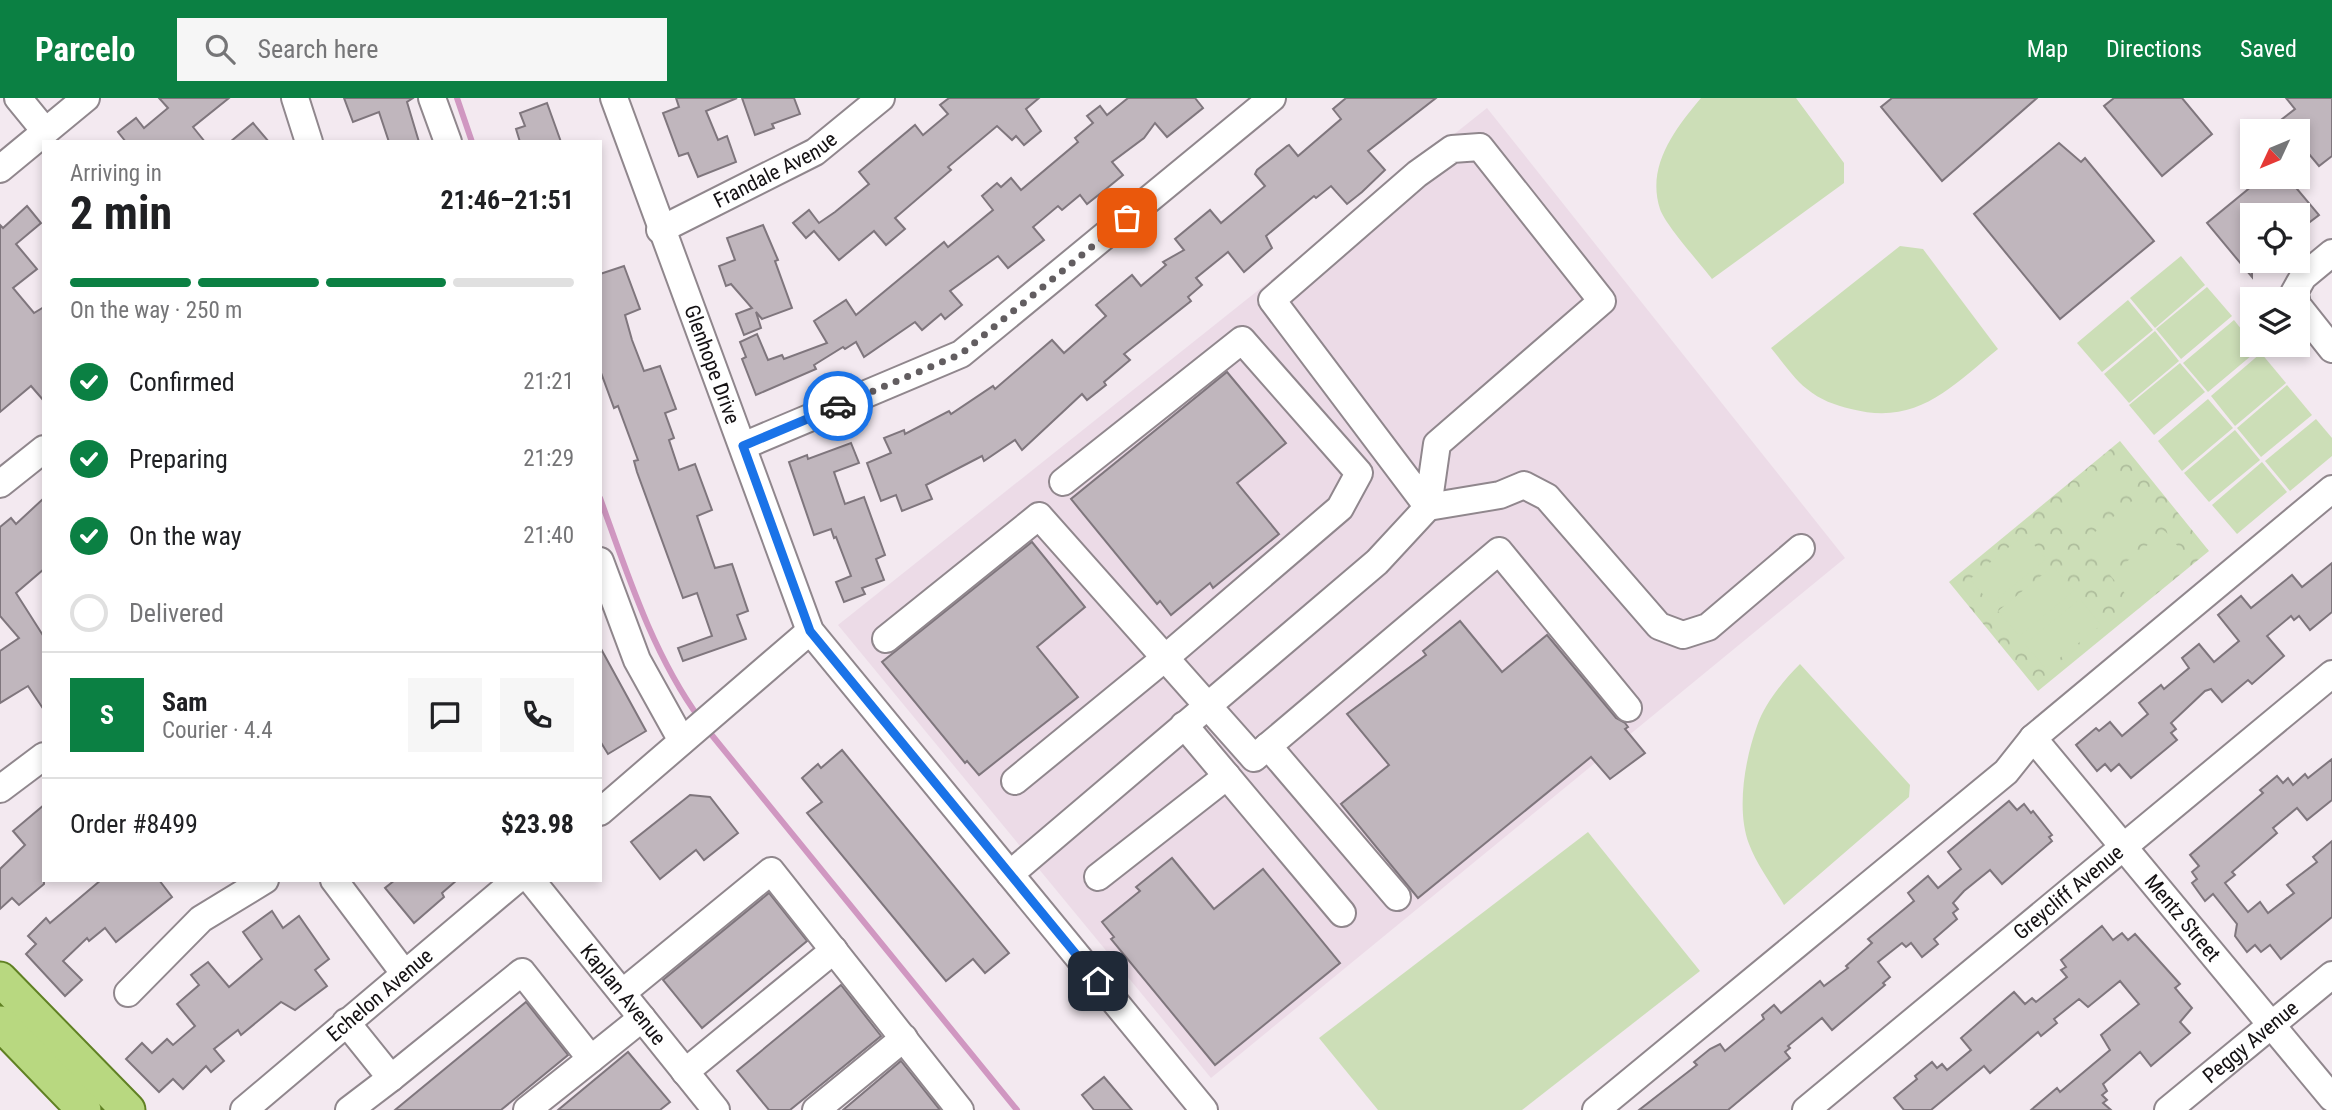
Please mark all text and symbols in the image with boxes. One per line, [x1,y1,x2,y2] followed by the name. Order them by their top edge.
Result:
[177,18,667,81] search box
[35,30,135,69] text: Parcelo
[201,30,239,68] icon: search
[257,34,378,64] text: Search here
[2027,35,2068,63] text: Map
[2106,35,2202,63] text: Directions
[2240,35,2297,63] text: Saved
[2240,119,2310,189] north arrow
[2240,119,2310,357] map controls
[710,127,842,213] street label: Frandale Avenue
[70,160,162,187] text: Arriving in
[440,185,574,215] text: 21:46–21:51
[70,186,172,240] text: 2 min
[1097,188,1157,248] pin
[1108,199,1146,237] icon: bag
[2240,203,2310,273] button: locate
[2240,287,2310,357] button: layers
[70,297,242,324] text: On the way · 250 m
[679,302,745,427] street label: Glenhope Drive
[70,363,108,401] icon: check
[129,367,235,397] text: Confirmed
[523,368,574,395] text: 21:21
[803,371,873,441] courier
[819,387,857,425] icon: car
[70,440,108,478] icon: check
[129,444,228,474] text: Preparing
[523,445,574,472] text: 21:29
[70,517,108,555] icon: check
[129,521,242,551] text: On the way
[523,522,574,549] text: 21:40
[129,598,224,628] text: Delivered
[408,678,482,752] button: chat
[500,678,574,752] button: phone
[162,687,208,717] text: Sam
[100,700,114,730] text: S
[162,717,273,744] text: Courier · 4.4
[70,809,198,839] text: Order #8499
[501,809,574,839] text: $23.98
[2009,840,2128,945] street label: Greycliff Avenue
[2140,870,2225,966] street label: Mentz Street
[575,939,671,1050] street label: Kaplan Avenue
[322,944,438,1046] street label: Echelon Avenue
[1068,951,1128,1011] pin
[1079,962,1117,1000] icon: home
[2198,996,2303,1088] street label: Peggy Avenue

